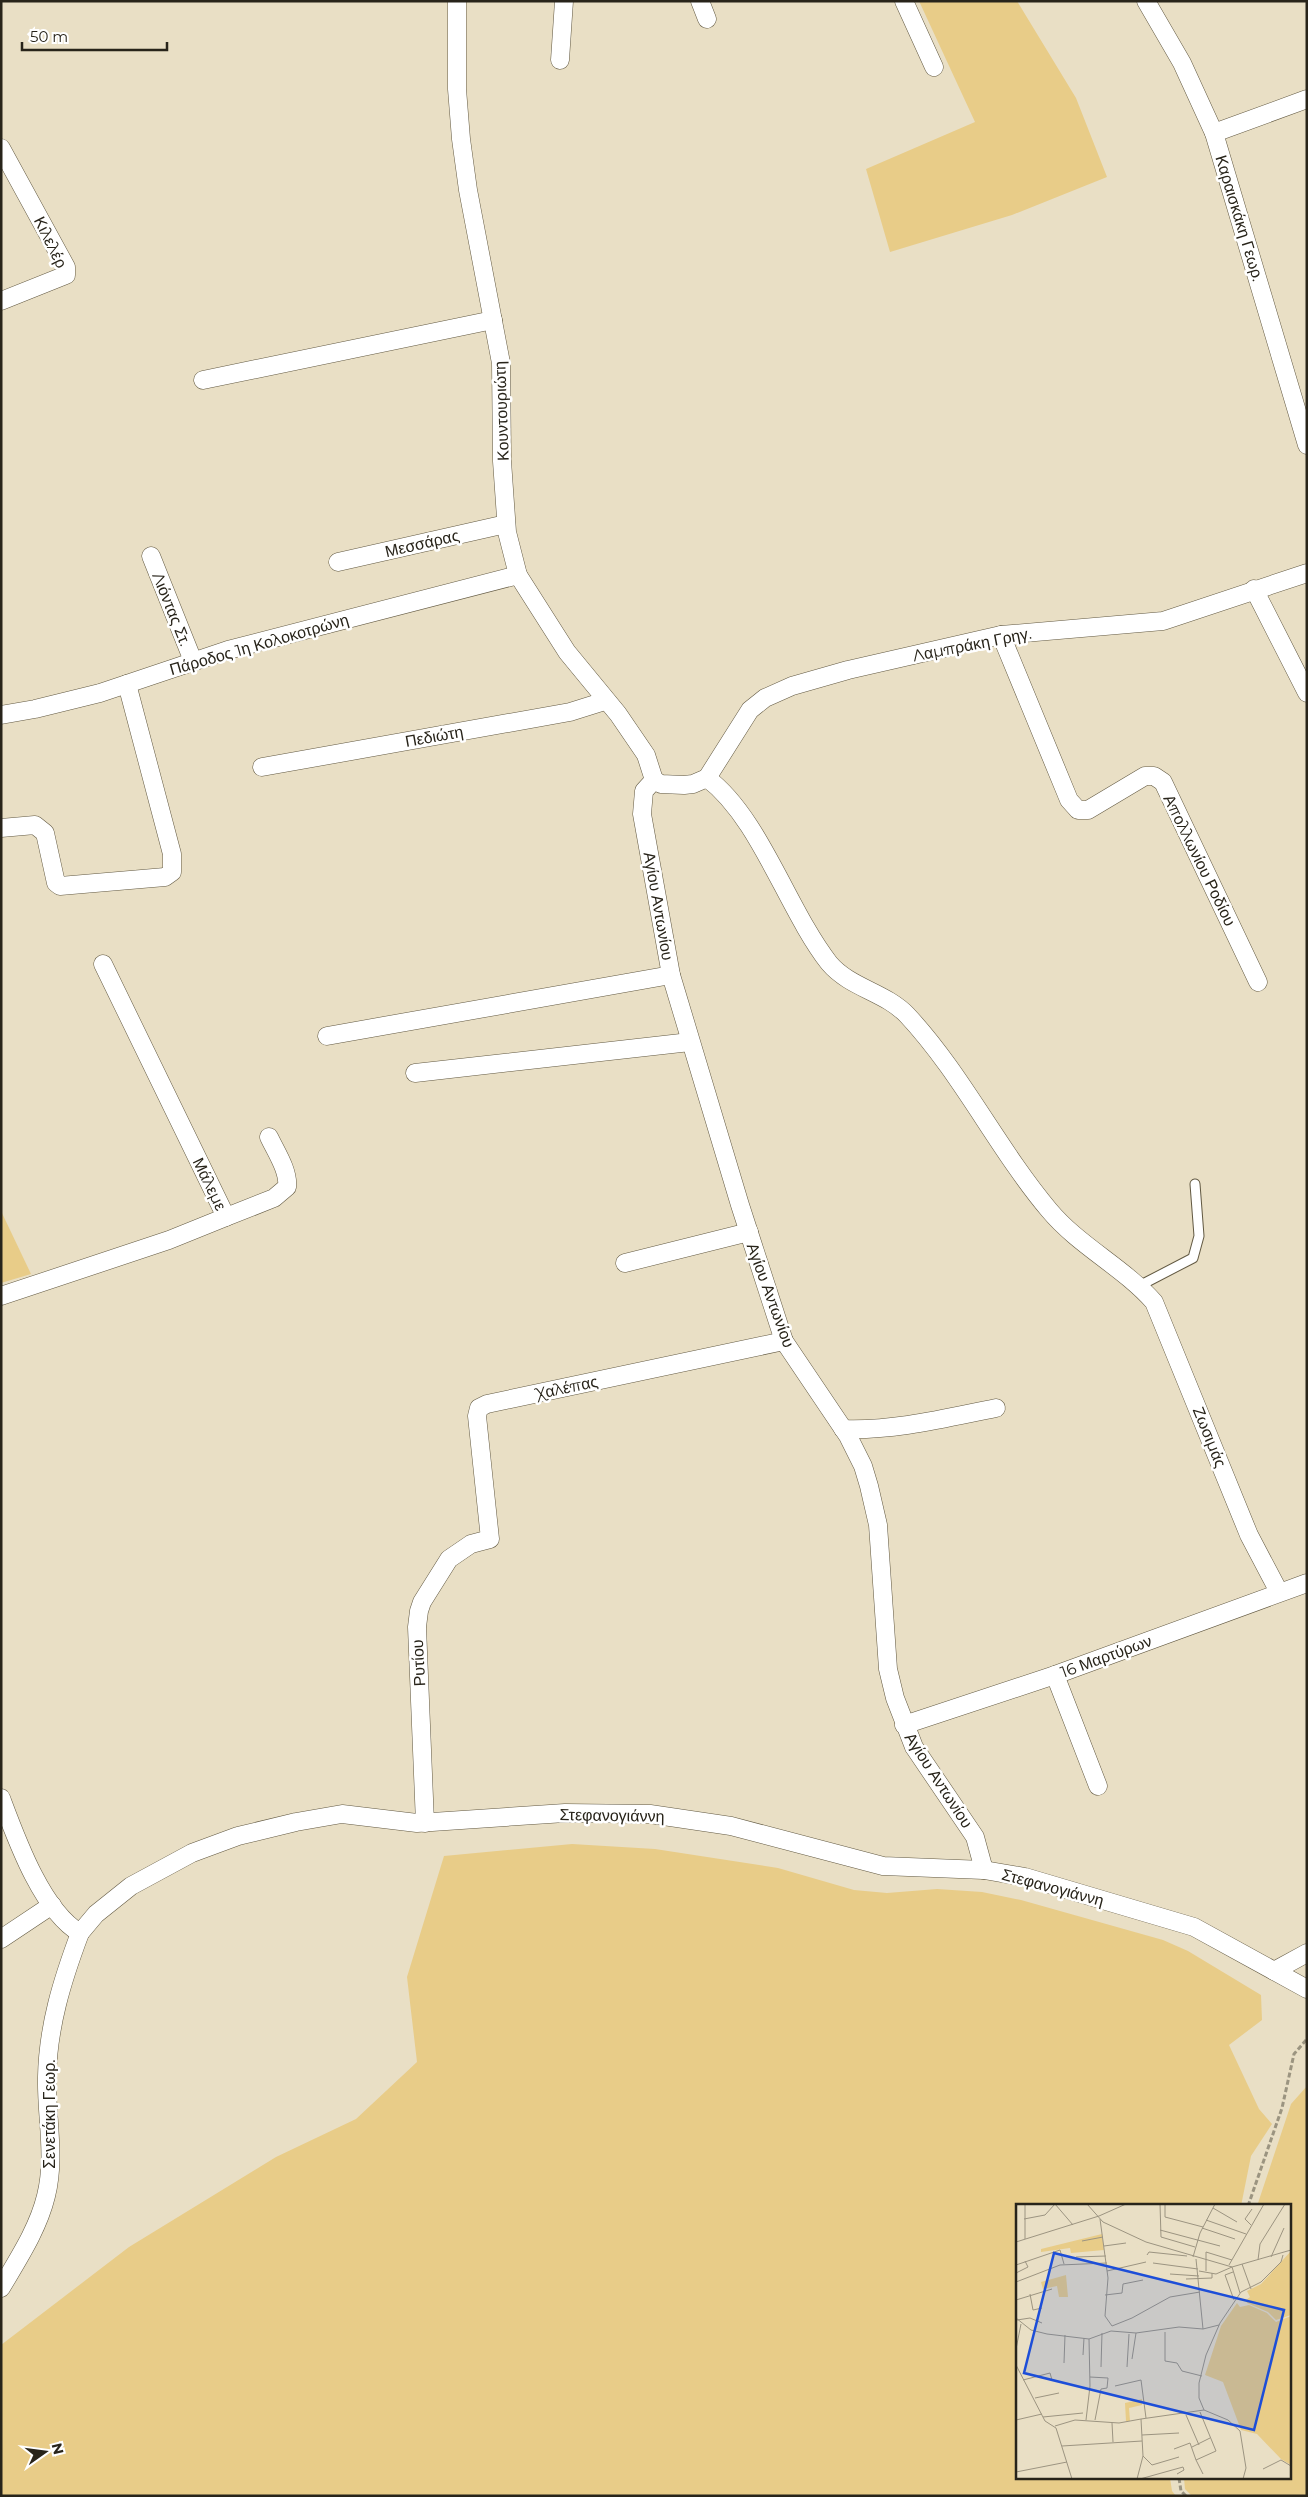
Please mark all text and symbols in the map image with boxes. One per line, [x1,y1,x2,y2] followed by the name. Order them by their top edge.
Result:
[22,20,168,52] scale bar
[30,27,68,46] text: 50 m
[1211,153,1268,283] street label: Καραισκάκη Γεωρ.
[30,213,71,271] street label: Κιλελέρ
[490,361,513,461] street label: Κουντουριώτη
[383,526,461,561] street label: Μεσσάρας
[148,570,195,649] street label: Λιόντας Στ.
[167,610,351,679] street label: Πάροδος 1η Κολοκοτρώνη
[911,624,1033,665] street label: Λαμπράκη Γρηγ.
[404,722,465,751] street label: Πεδιώτη
[1159,791,1240,929] street label: Απολλωνίου Ροδίου
[640,850,677,962] street label: Αγίου Αντωνίου
[189,1155,230,1214] street label: Μάλεμε
[743,1240,798,1350] street label: Αγίου Αντωνίου
[533,1372,600,1404] street label: Χαλέπας
[1189,1404,1230,1470] street label: Ζωσιμάς
[1058,1631,1154,1682] street label: 16 Μαρτύρων
[408,1639,429,1687] street label: Ρυτίου
[901,1729,976,1832] street label: Αγίου Αντωνίου
[559,1805,665,1826] street label: Στεφανογιάννη
[1000,1865,1106,1910] street label: Στεφανογιάννη
[40,2059,59,2169] street label: Σενετάκη Γεωρ.
[1016,2204,1290,2480] inset map
[20,2427,70,2477] north arrow
[48,2441,68,2457] text: N

